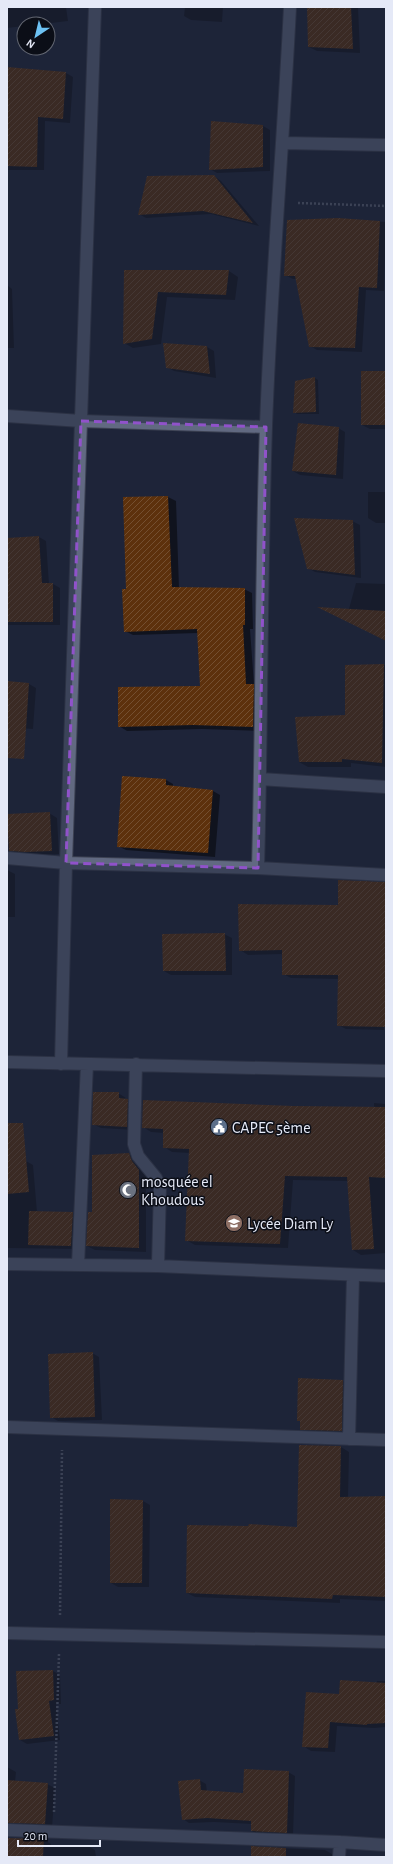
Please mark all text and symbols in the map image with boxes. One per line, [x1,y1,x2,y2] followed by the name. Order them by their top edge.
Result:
[16,16,56,56] north arrow
[24,37,37,50] text: N
[209,1117,229,1137] public building icon: CAPEC 5ème
[232,1120,311,1136] place label: CAPEC 5ème
[141,1174,213,1208] place label: mosquée el Khoudous
[118,1180,138,1200] mosque icon: mosquée el Khoudous
[224,1213,244,1233] school or university icon: Lycée Diam Ly
[247,1216,334,1233] place label: Lycée Diam Ly
[18,1822,100,1848] scale bar
[24,1830,47,1842] text: 20 m

